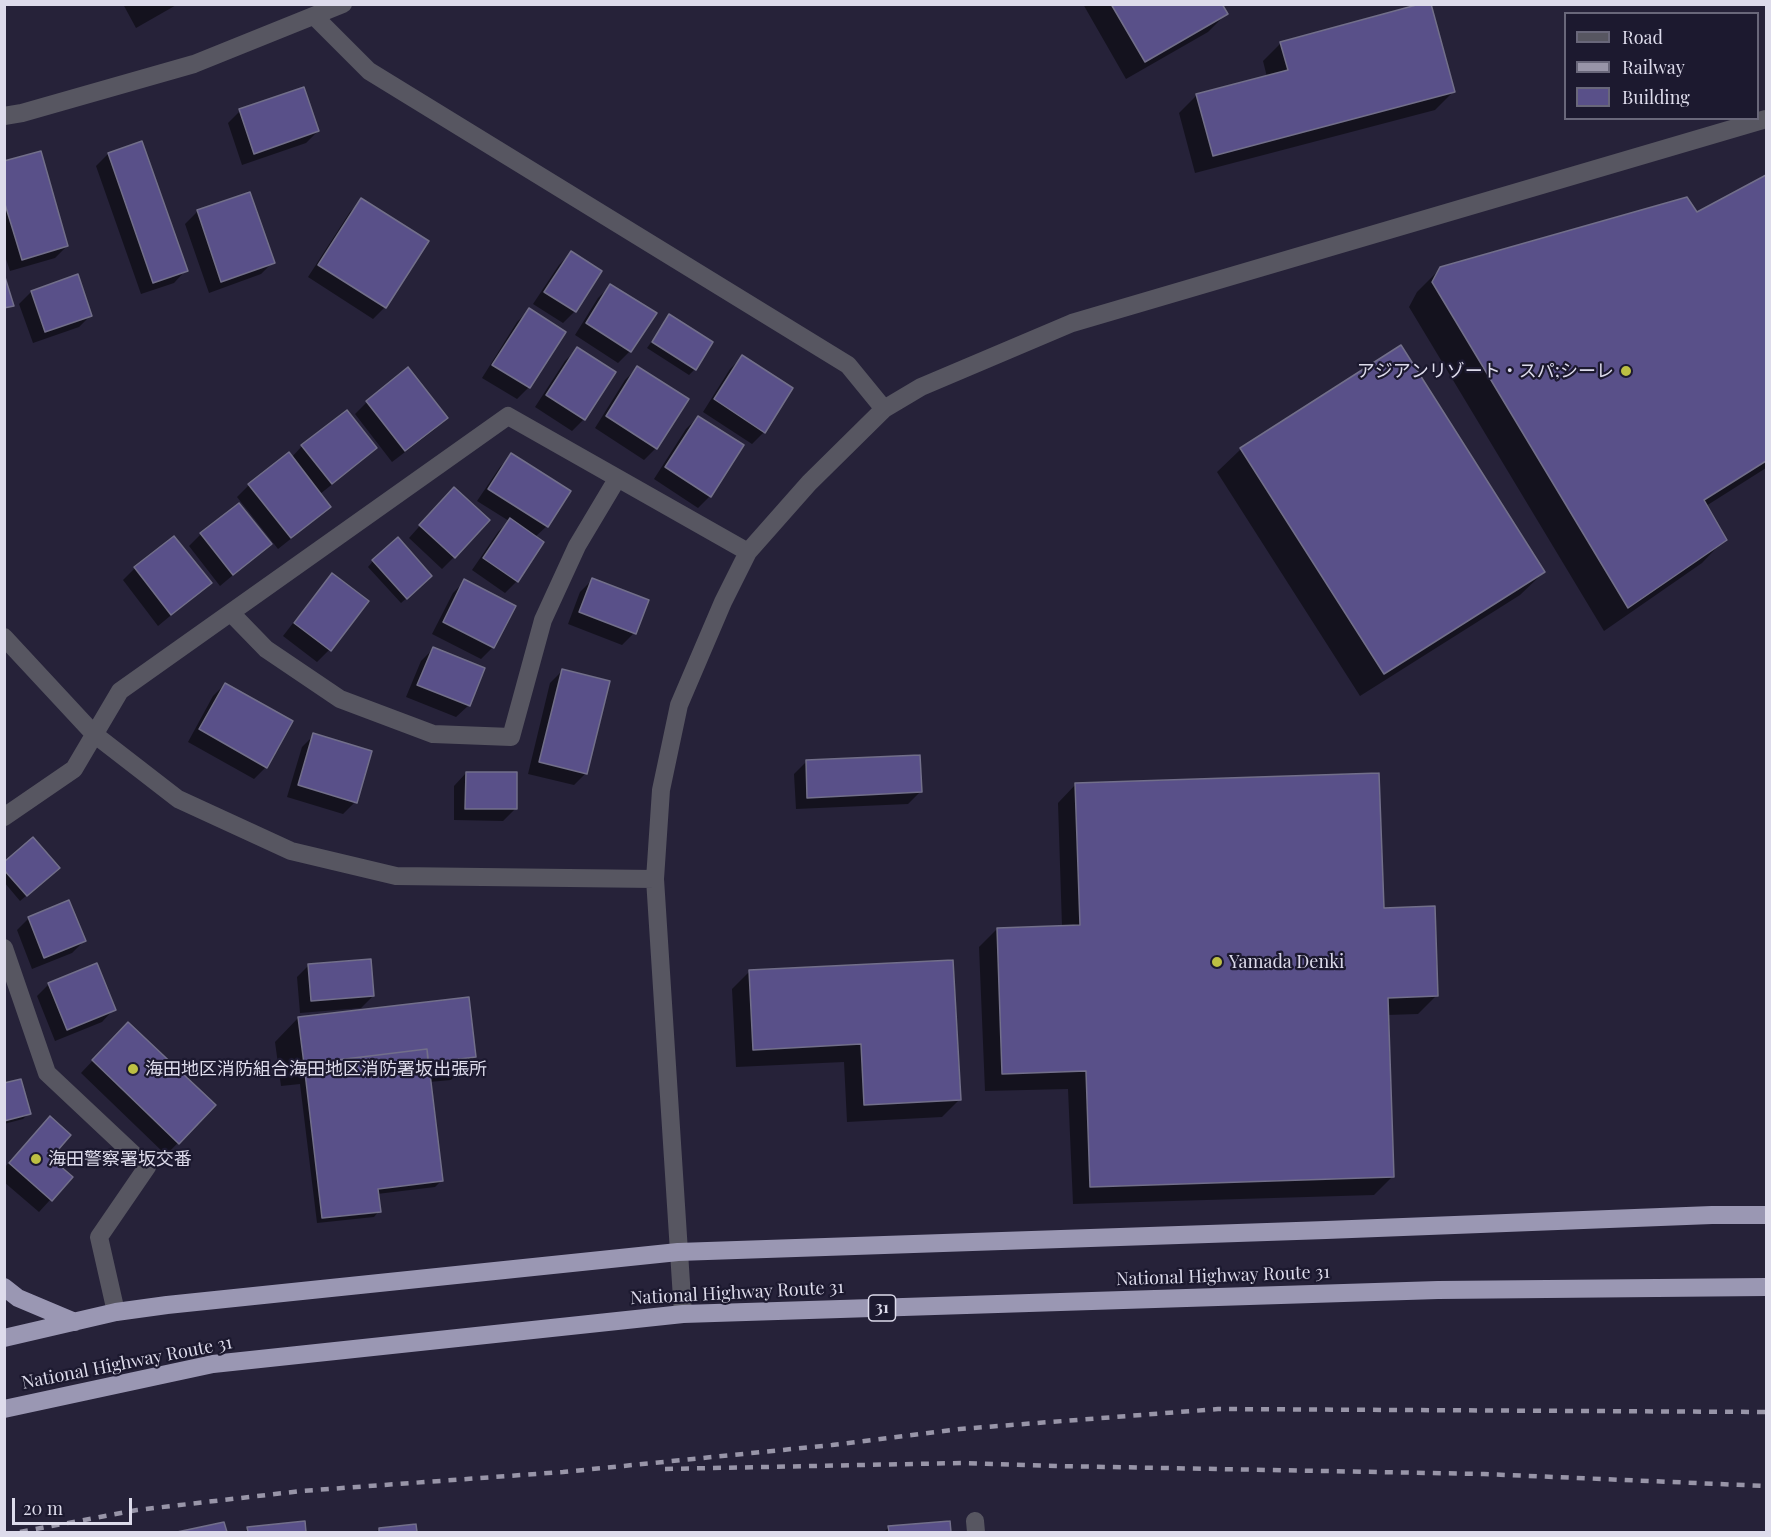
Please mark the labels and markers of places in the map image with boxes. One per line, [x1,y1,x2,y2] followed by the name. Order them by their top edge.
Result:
[1357,360,1614,382] place label: アジアンリゾート・スパ;シーレ
[1619,364,1633,378] marker: アジアンリゾート・スパ;シーレ
[1229,951,1344,973] place label: Yamada Denki
[1210,955,1224,969] marker: Yamada Denki
[145,1058,487,1080] place label: 海田地区消防組合海田地区消防署坂出張所
[126,1062,140,1076] marker: 海田地区消防組合海田地区消防署坂出張所
[48,1148,192,1170] place label: 海田警察署坂交番
[29,1152,43,1166] marker: 海田警察署坂交番

